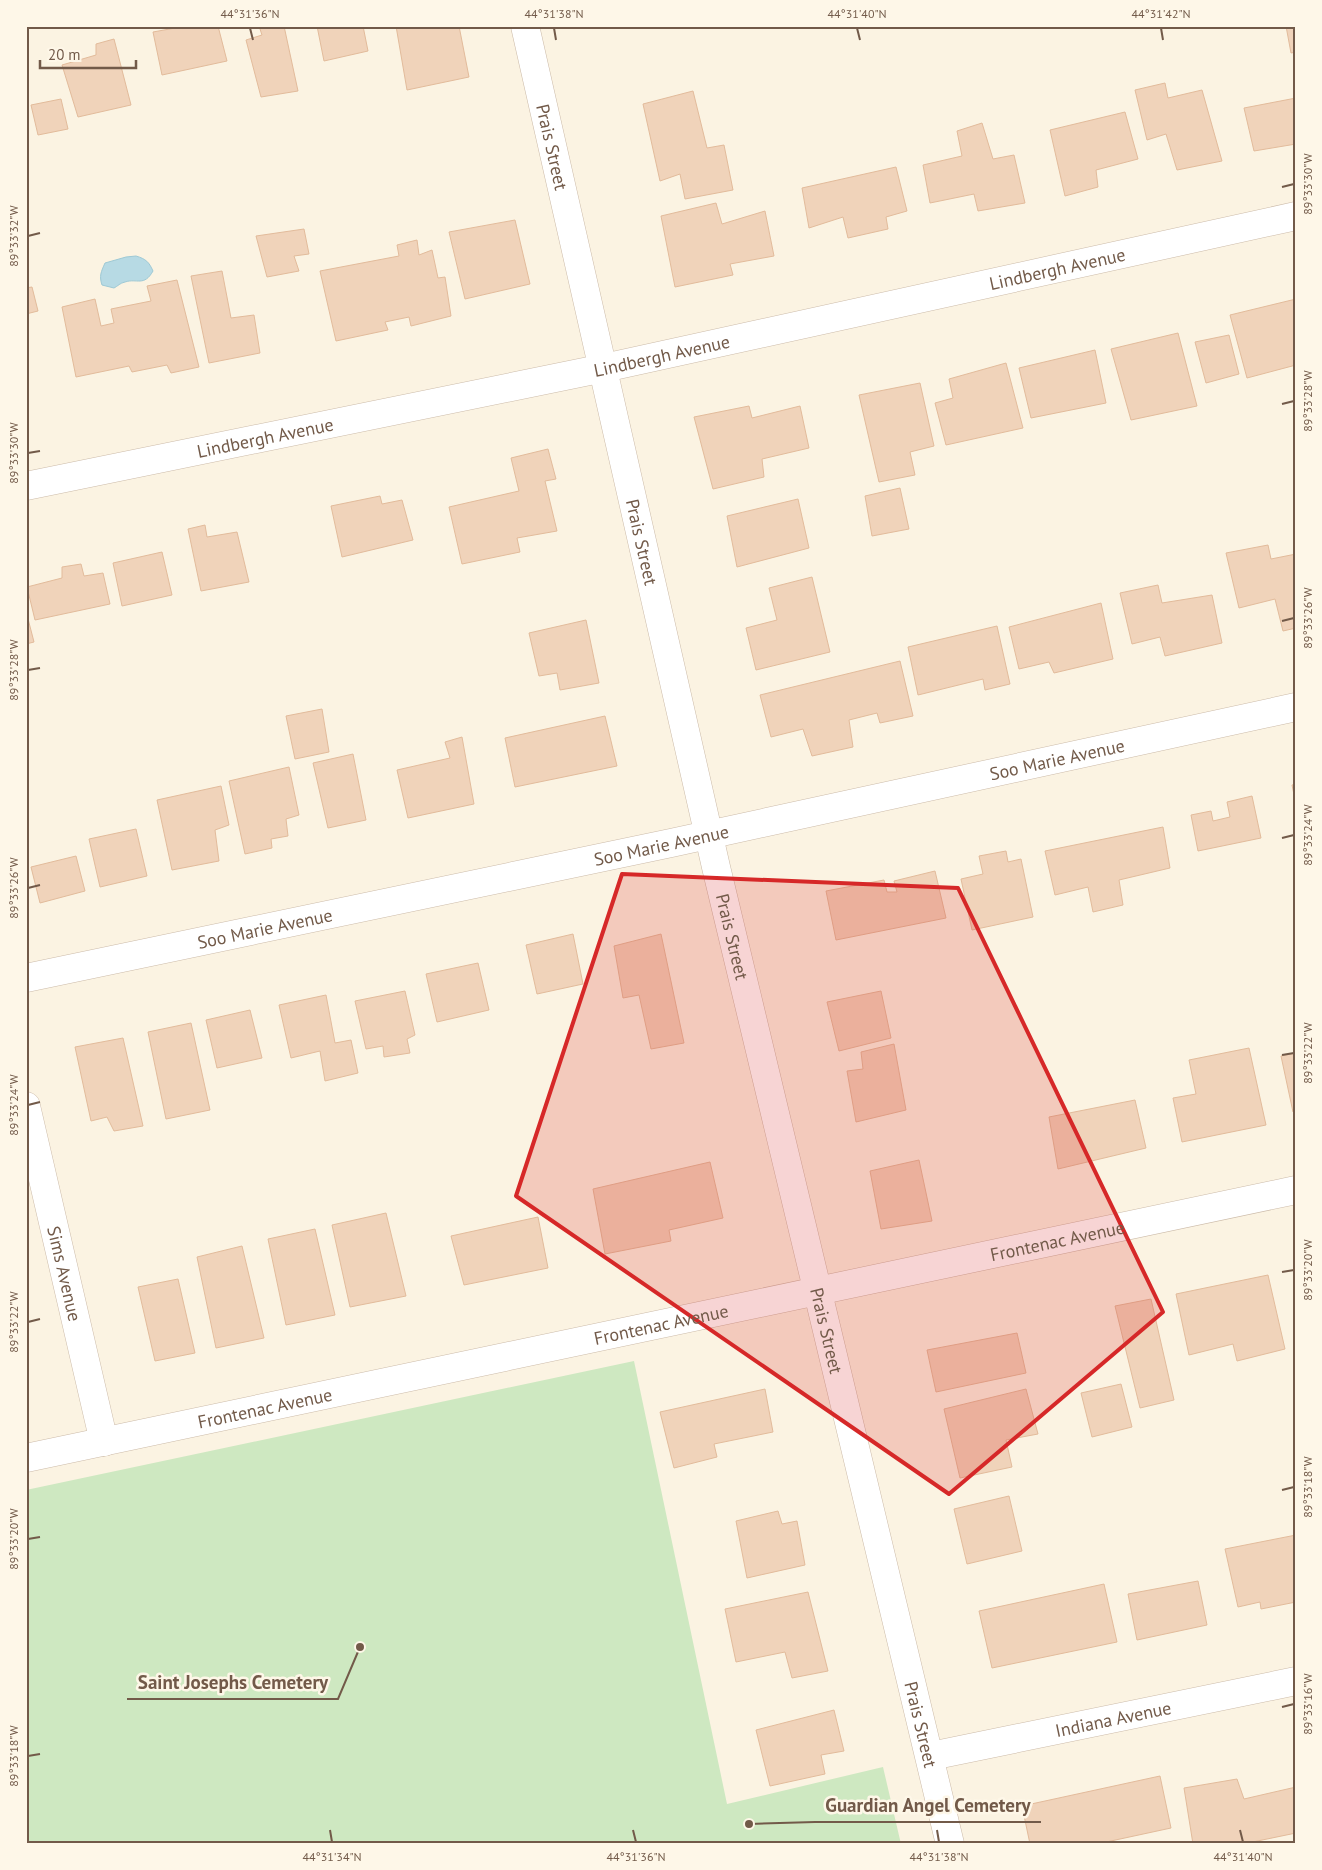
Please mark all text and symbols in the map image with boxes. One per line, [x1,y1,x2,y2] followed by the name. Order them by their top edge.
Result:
[220,6,280,21] text: 44°31'36"N
[524,6,584,21] text: 44°31'38"N
[827,6,887,21] text: 44°31'40"N
[1131,6,1191,21] text: 44°31'42"N
[40,38,136,70] scale bar
[48,45,81,64] text: 20 m
[532,102,573,192] street label: Prais Street
[1300,153,1315,215] text: 89°33'30"W
[6,205,21,267] text: 89°33'32"W
[987,242,1127,295] street label: Lindbergh Avenue
[592,329,732,381] street label: Lindbergh Avenue
[1300,370,1315,432] text: 89°33'28"W
[195,412,335,462] street label: Lindbergh Avenue
[6,422,21,484] text: 89°33'30"W
[621,497,663,587] street label: Prais Street
[1300,587,1315,649] text: 89°33'26"W
[6,639,21,701] text: 89°33'28"W
[987,733,1127,785] street label: Soo Marie Avenue
[1300,804,1315,866] text: 89°33'24"W
[592,819,731,870] street label: Soo Marie Avenue
[6,857,21,919] text: 89°33'26"W
[711,891,754,982] street label: Prais Street
[195,903,334,953] street label: Soo Marie Avenue
[1300,1022,1315,1084] text: 89°33'22"W
[6,1074,21,1136] text: 89°33'24"W
[988,1215,1127,1266] street label: Frontenac Avenue
[43,1224,87,1323] street label: Sims Avenue
[1300,1239,1315,1301] text: 89°33'20"W
[806,1285,848,1376] street label: Prais Street
[6,1291,21,1353] text: 89°33'22"W
[592,1299,730,1349] street label: Frontenac Avenue
[195,1382,334,1433] street label: Frontenac Avenue
[1300,1456,1315,1518] text: 89°33'18"W
[6,1508,21,1570] text: 89°33'20"W
[127,1665,338,1699] callout: Saint Josephs Cemetery
[138,1670,329,1694] text: Saint Josephs Cemetery
[1300,1673,1315,1735] text: 89°33'16"W
[900,1679,943,1770] street label: Prais Street
[1053,1695,1173,1742] street label: Indiana Avenue
[6,1725,21,1787] text: 89°33'18"W
[815,1788,1041,1822] callout: Guardian Angel Cemetery
[825,1793,1032,1817] text: Guardian Angel Cemetery
[302,1849,362,1864] text: 44°31'34"N
[606,1849,666,1864] text: 44°31'36"N
[909,1849,969,1864] text: 44°31'38"N
[1213,1849,1273,1864] text: 44°31'40"N

